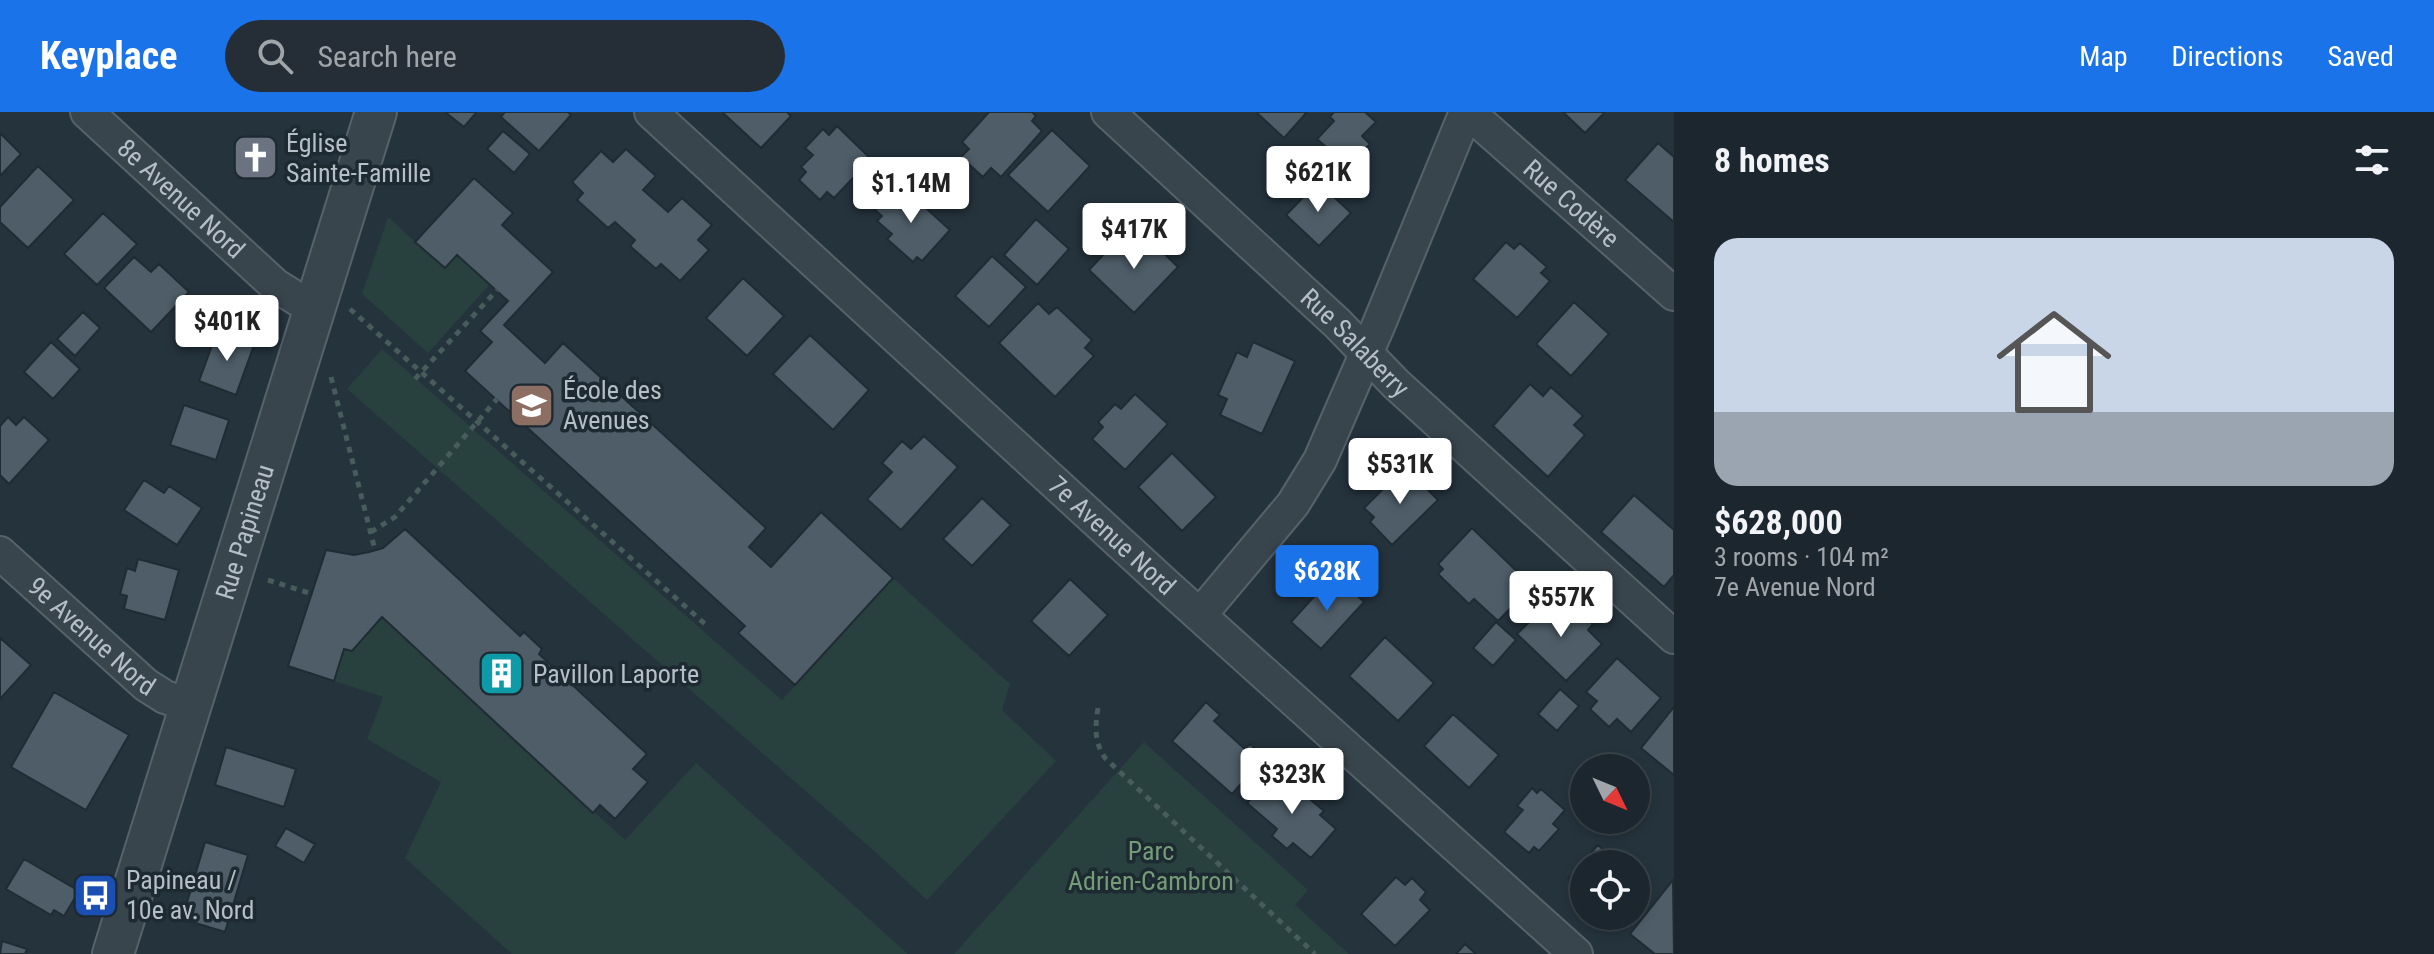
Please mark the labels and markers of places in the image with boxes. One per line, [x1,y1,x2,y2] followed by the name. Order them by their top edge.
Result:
[286,128,431,188] place label: Église Sainte-Famille
[231,134,279,182] church icon: Église Sainte-Famille
[1262,146,1374,214] pin: $621K
[846,157,976,225] pin: $1.14M
[1078,203,1190,271] pin: $417K
[171,295,283,363] pin: $401K
[563,375,662,435] place label: École des Avenues
[508,381,556,429] school or university icon: École des Avenues
[1344,438,1456,506] pin: $531K
[1271,545,1383,613] pin: $628K
[1505,571,1617,639] pin: $557K
[478,650,526,698] building icon: Pavillon Laporte
[533,659,699,689] place label: Pavillon Laporte
[1236,748,1348,816] pin: $323K
[126,865,254,925] place label: Papineau / 10e av. Nord
[71,871,119,919] bus stop icon: Papineau / 10e av. Nord

